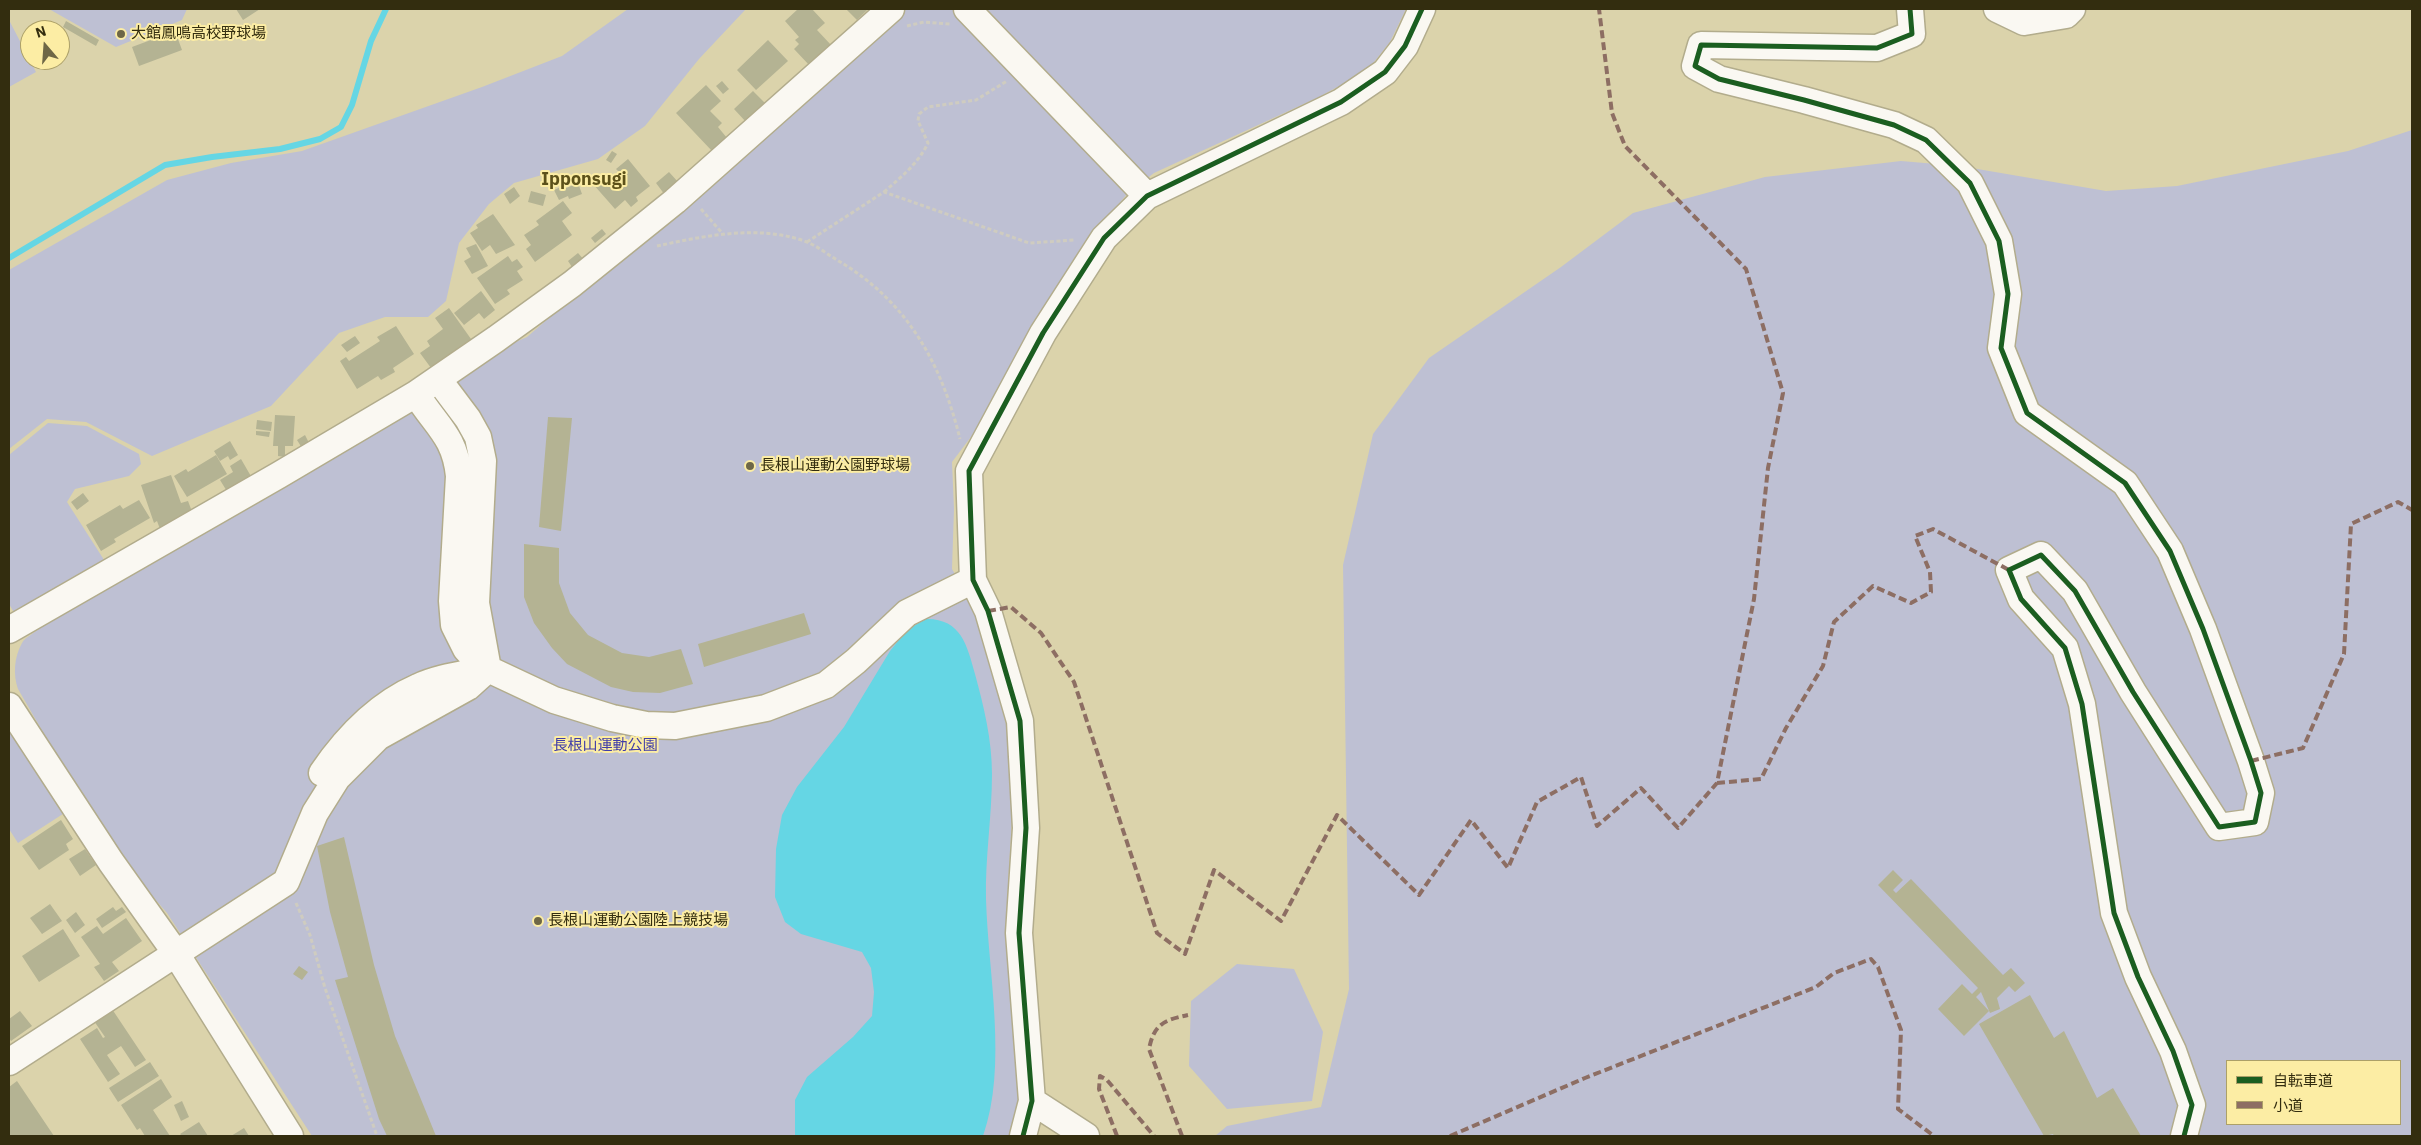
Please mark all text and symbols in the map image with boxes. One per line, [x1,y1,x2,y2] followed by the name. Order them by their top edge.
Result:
[20,20,70,70] north arrow
[33,22,48,42] text: N
[131,25,266,43] place label: 大館鳳鳴高校野球場
[115,28,127,40] marker: 大館鳳鳴高校野球場
[541,169,627,191] district label: Ipponsugi
[760,457,910,475] place label: 長根山運動公園野球場
[744,460,756,472] marker: 長根山運動公園野球場
[553,737,657,755] park label: 長根山運動公園
[548,912,728,930] place label: 長根山運動公園陸上競技場
[532,915,544,927] marker: 長根山運動公園陸上競技場
[2226,1060,2401,1125] legend
[2273,1071,2333,1090] text: 自転車道
[2273,1096,2303,1115] text: 小道

